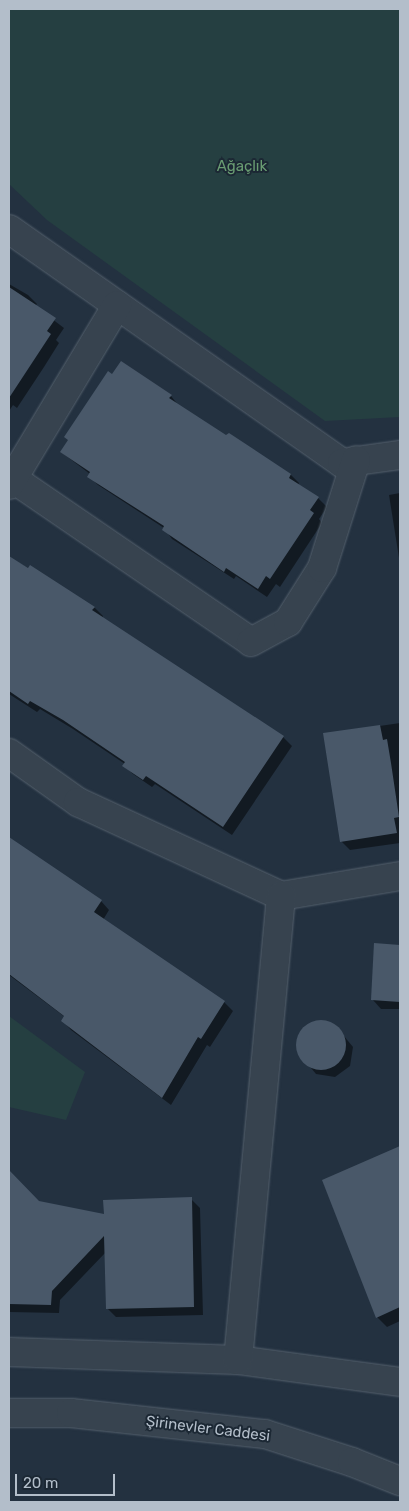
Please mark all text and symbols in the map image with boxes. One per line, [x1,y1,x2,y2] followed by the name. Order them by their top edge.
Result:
[217,158,267,176] park label: Ağaçlık
[145,1412,271,1446] street label: Şirinevler Caddesi
[18,1464,118,1496] scale bar
[23,1474,58,1492] text: 20 m

